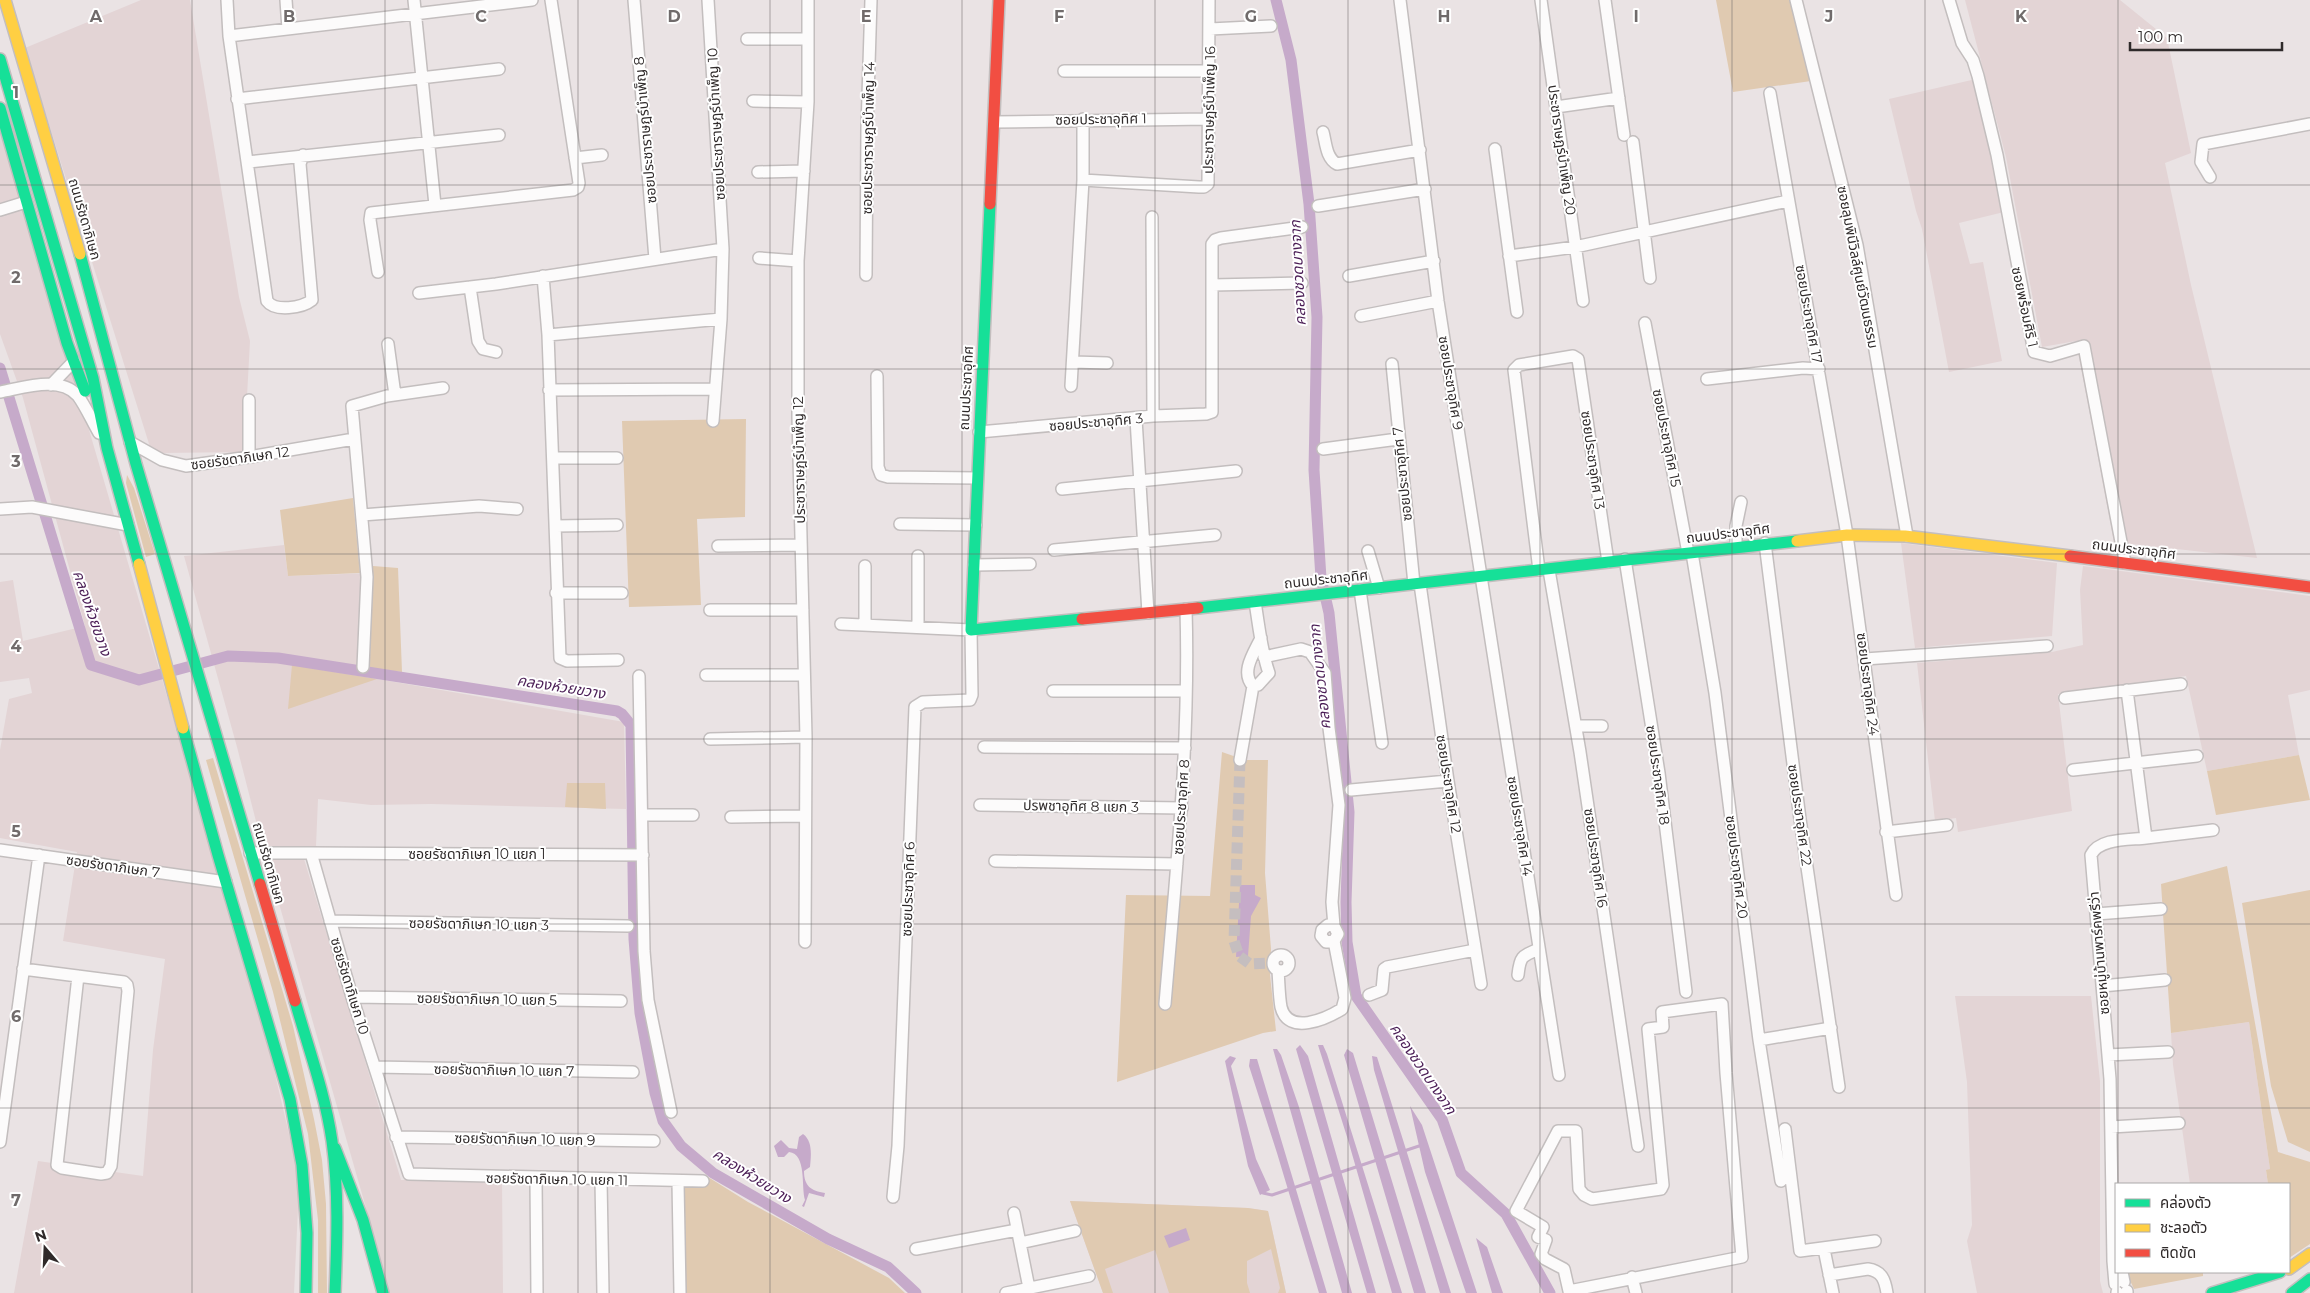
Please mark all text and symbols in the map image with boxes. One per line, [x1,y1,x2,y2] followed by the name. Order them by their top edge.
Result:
[89,7,103,26] text: A
[283,7,295,26] text: B
[475,7,487,26] text: C
[667,7,681,26] text: D
[861,7,871,26] text: E
[1054,7,1064,26] text: F
[1245,7,1257,26] text: G
[1438,7,1450,26] text: H
[1633,7,1639,26] text: I
[1824,7,1833,26] text: J
[2015,7,2028,26] text: K
[2130,20,2282,52] scale bar
[2138,27,2183,46] text: 100 m
[1199,45,1219,174] street label: ประชาราษฎร์บำเพ็ญ 16
[703,47,729,201] street label: ซอยประชาราษฎร์บำเพ็ญ 10
[630,56,660,204] street label: ซอยประชาราษฎร์บำเพ็ญ 8
[858,61,878,215] street label: ซอยประชาราษฎร์บำเพ็ญ 14
[13,83,19,102] text: 1
[1544,84,1580,216] street label: ประชาราษฎร์บำเพ็ญ 20
[1055,109,1147,129] street label: ซอยประชาอุทิศ 1
[65,176,105,262] street label: ถนนรัชดาภิเษก
[1833,184,1883,350] street label: ซอยลุมพินีวิลล์ศูนย์วัฒนธรรม
[1285,219,1310,326] water label: คลองชวดบางจาก
[1791,263,1827,365] street label: ซอยประชาอุทิศ 17
[2008,265,2042,349] street label: ซอยพร้อมศิริ 1
[11,268,21,287] text: 2
[1435,335,1467,431] street label: ซอยประชาอุทิศ 9
[955,345,977,431] street label: ถนนประชาอุทิศ
[1649,387,1685,489] street label: ซอยประชาอุทิศ 15
[789,396,809,524] street label: ประชาราษฎร์บำเพ็ญ 12
[1048,409,1144,435] street label: ซอยประชาอุทิศ 3
[1577,409,1609,511] street label: ซอยประชาอุทิศ 13
[1388,426,1416,522] street label: ซอยประชาอุทิศ 7
[190,442,291,474] street label: ซอยรัชดาภิเษก 12
[10,452,21,471] text: 3
[1685,519,1771,547] street label: ถนนประชาอุทิศ
[2091,535,2177,563] street label: ถนนประชาอุทิศ
[1283,566,1369,592] street label: ถนนประชาอุทิศ
[69,568,116,659] water label: คลองห้วยขวาง
[1304,623,1334,731] water label: คลองชวดบางจาก
[1853,632,1883,737] street label: ซอยประชาอุทิศ 24
[10,637,22,656] text: 4
[516,670,608,703] water label: คลองห้วยขวาง
[1642,724,1674,826] street label: ซอยประชาอุทิศ 18
[1432,733,1466,835] street label: ซอยประชาอุทิศ 12
[1169,759,1193,855] street label: ซอยประชาอุทิศ 8
[1784,763,1816,867] street label: ซอยประชาอุทิศ 22
[1503,775,1537,878] street label: ซอยประชาอุทิศ 14
[1023,796,1139,816] street label: ปรพชาอุทิศ 8 แยก 3
[1580,807,1612,909] street label: ซอยประชาอุทิศ 16
[1722,814,1752,920] street label: ซอยประชาอุทิศ 20
[249,820,289,906] street label: ถนนรัชดาภิเษก
[11,822,21,841] text: 5
[897,841,919,937] street label: ซอยประชาอุทิศ 6
[408,845,546,863] street label: ซอยรัชดาภิเษก 10 แยก 1
[65,850,161,882] street label: ซอยรัชดาภิเษก 7
[2085,891,2113,1015] street label: ซอยหมู่บ้านพาร์คพรีว่า
[409,914,549,934] street label: ซอยรัชดาภิเษก 10 แยก 3
[327,935,373,1037] street label: ซอยรัชดาภิเษก 10
[417,989,557,1009] street label: ซอยรัชดาภิเษก 10 แยก 5
[11,1007,21,1026] text: 6
[1386,1020,1461,1119] water label: คลองชวดบางจาก
[434,1060,574,1080] street label: ซอยรัชดาภิเษก 10 แยก 7
[454,1129,596,1149] street label: ซอยรัชดาภิเษก 10 แยก 9
[709,1144,796,1208] water label: คลองห้วยขวาง
[486,1169,628,1189] street label: ซอยรัชดาภิเษก 10 แยก 11
[2115,1183,2290,1273] legend
[11,1191,21,1210] text: 7
[2160,1193,2211,1212] text: คล่องตัว
[2160,1218,2207,1237] text: ชะลอตัว
[20,1223,70,1273] north arrow
[32,1225,49,1246] text: N
[2160,1243,2196,1262] text: ติดขัด

